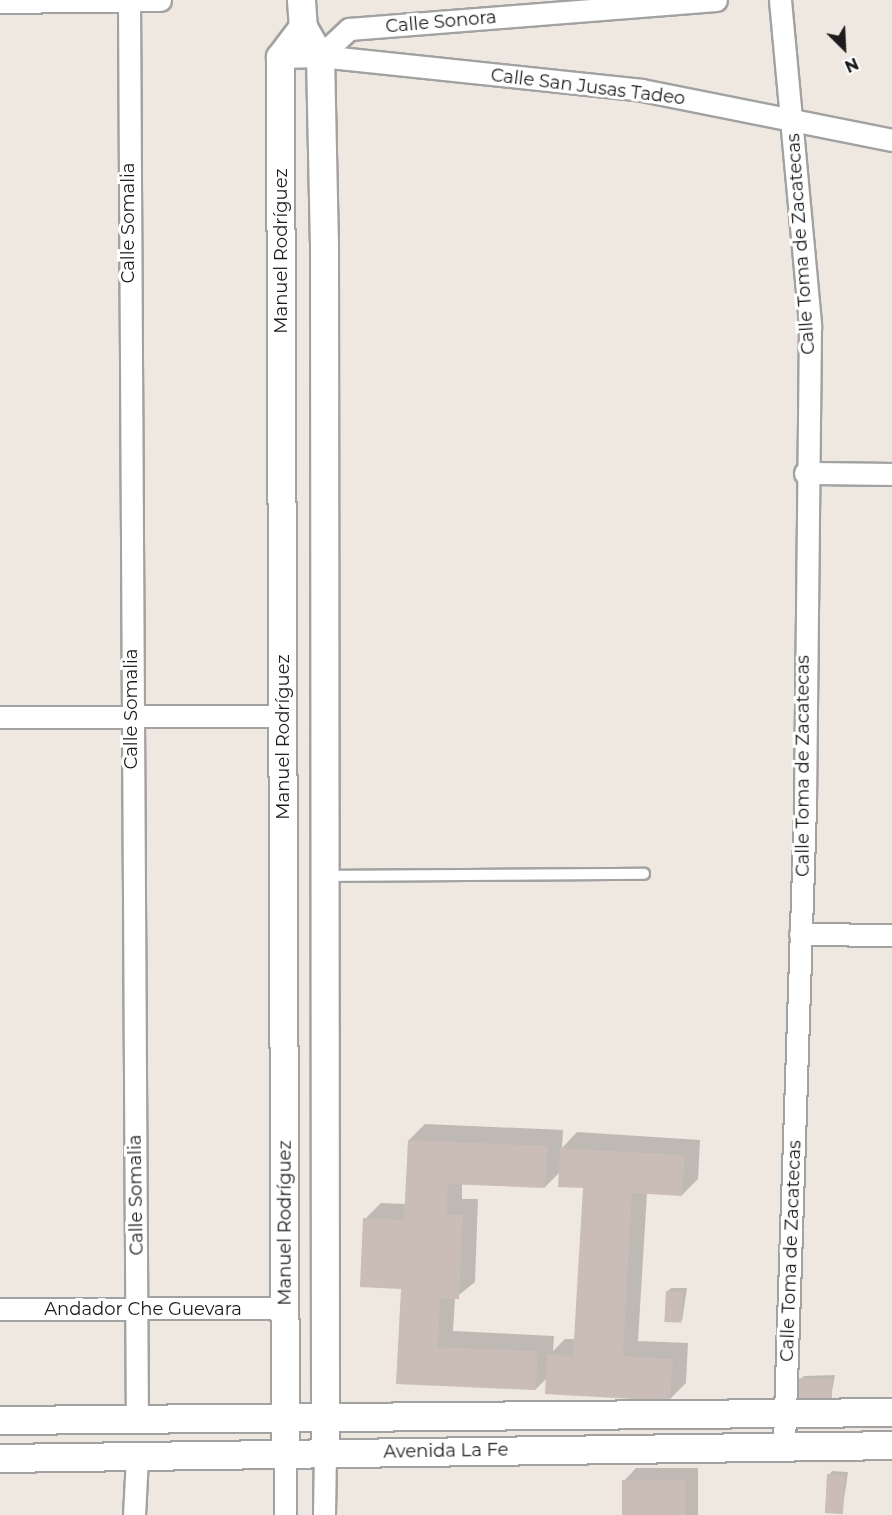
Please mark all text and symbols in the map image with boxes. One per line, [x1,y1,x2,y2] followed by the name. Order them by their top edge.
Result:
[385,6,497,38] street label: Calle Sonora
[814,18,874,78] north arrow
[842,54,861,76] text: N
[489,64,687,110] street label: Calle San Jusas Tadeo
[782,133,820,355] street label: Calle Toma de Zacatecas
[117,163,139,283] street label: Calle Somalia
[270,168,292,334] street label: Manuel Rodríguez
[120,649,142,769] street label: Calle Somalia
[272,654,294,820] street label: Manuel Rodríguez
[792,655,814,877] street label: Calle Toma de Zacatecas
[124,1134,148,1256] street label: Calle Somalia
[274,1140,296,1306] street label: Manuel Rodríguez
[776,1140,806,1362] street label: Calle Toma de Zacatecas
[44,1298,242,1320] street label: Andador Che Guevara
[383,1439,509,1463] street label: Avenida La Fe

